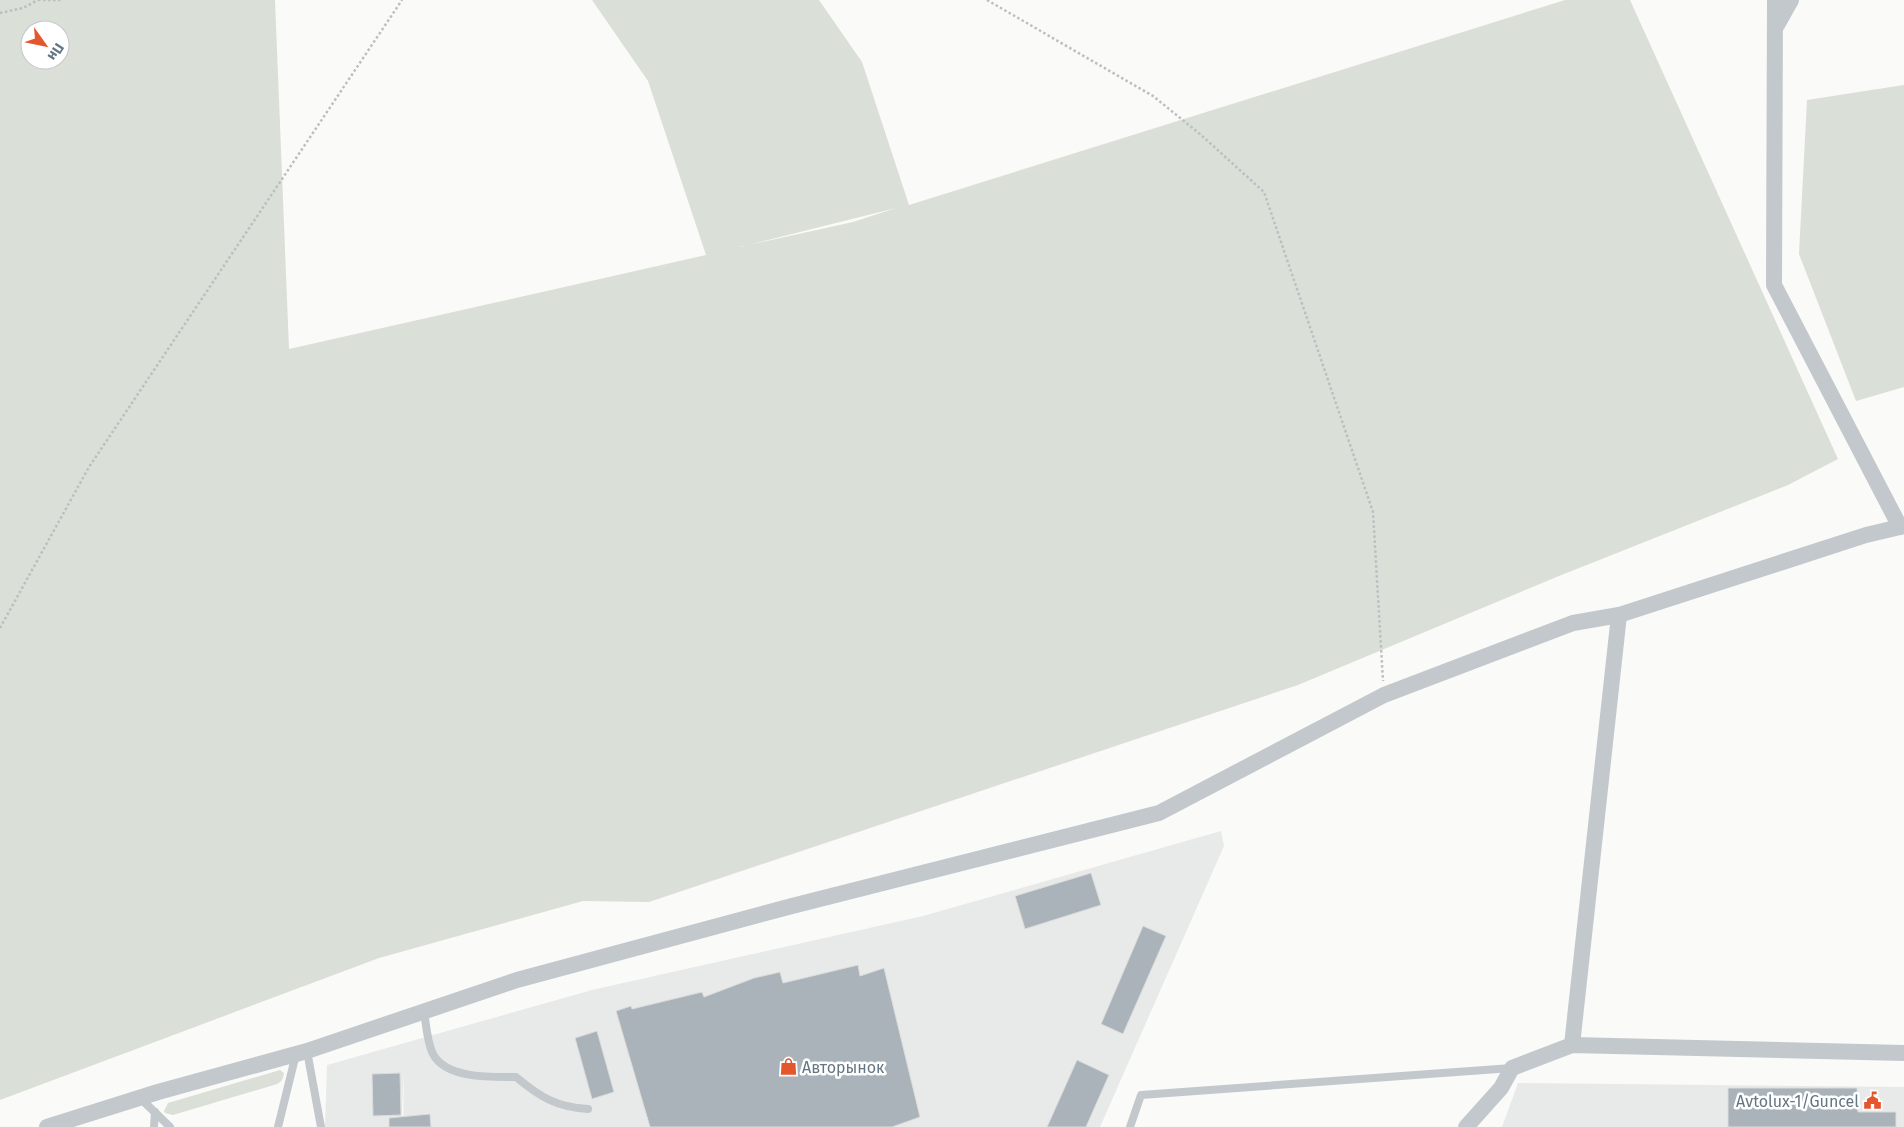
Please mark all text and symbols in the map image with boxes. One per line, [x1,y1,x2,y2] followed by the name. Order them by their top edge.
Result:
[20,20,70,70] north arrow
[44,40,67,64] text: Пн
[778,1057,798,1077] shop icon: Авторынок
[802,1058,885,1077] place label: Авторынок
[1863,1091,1883,1111] public building icon: Avtolux-1/Guncel
[1736,1092,1859,1111] place label: Avtolux-1/Guncel

